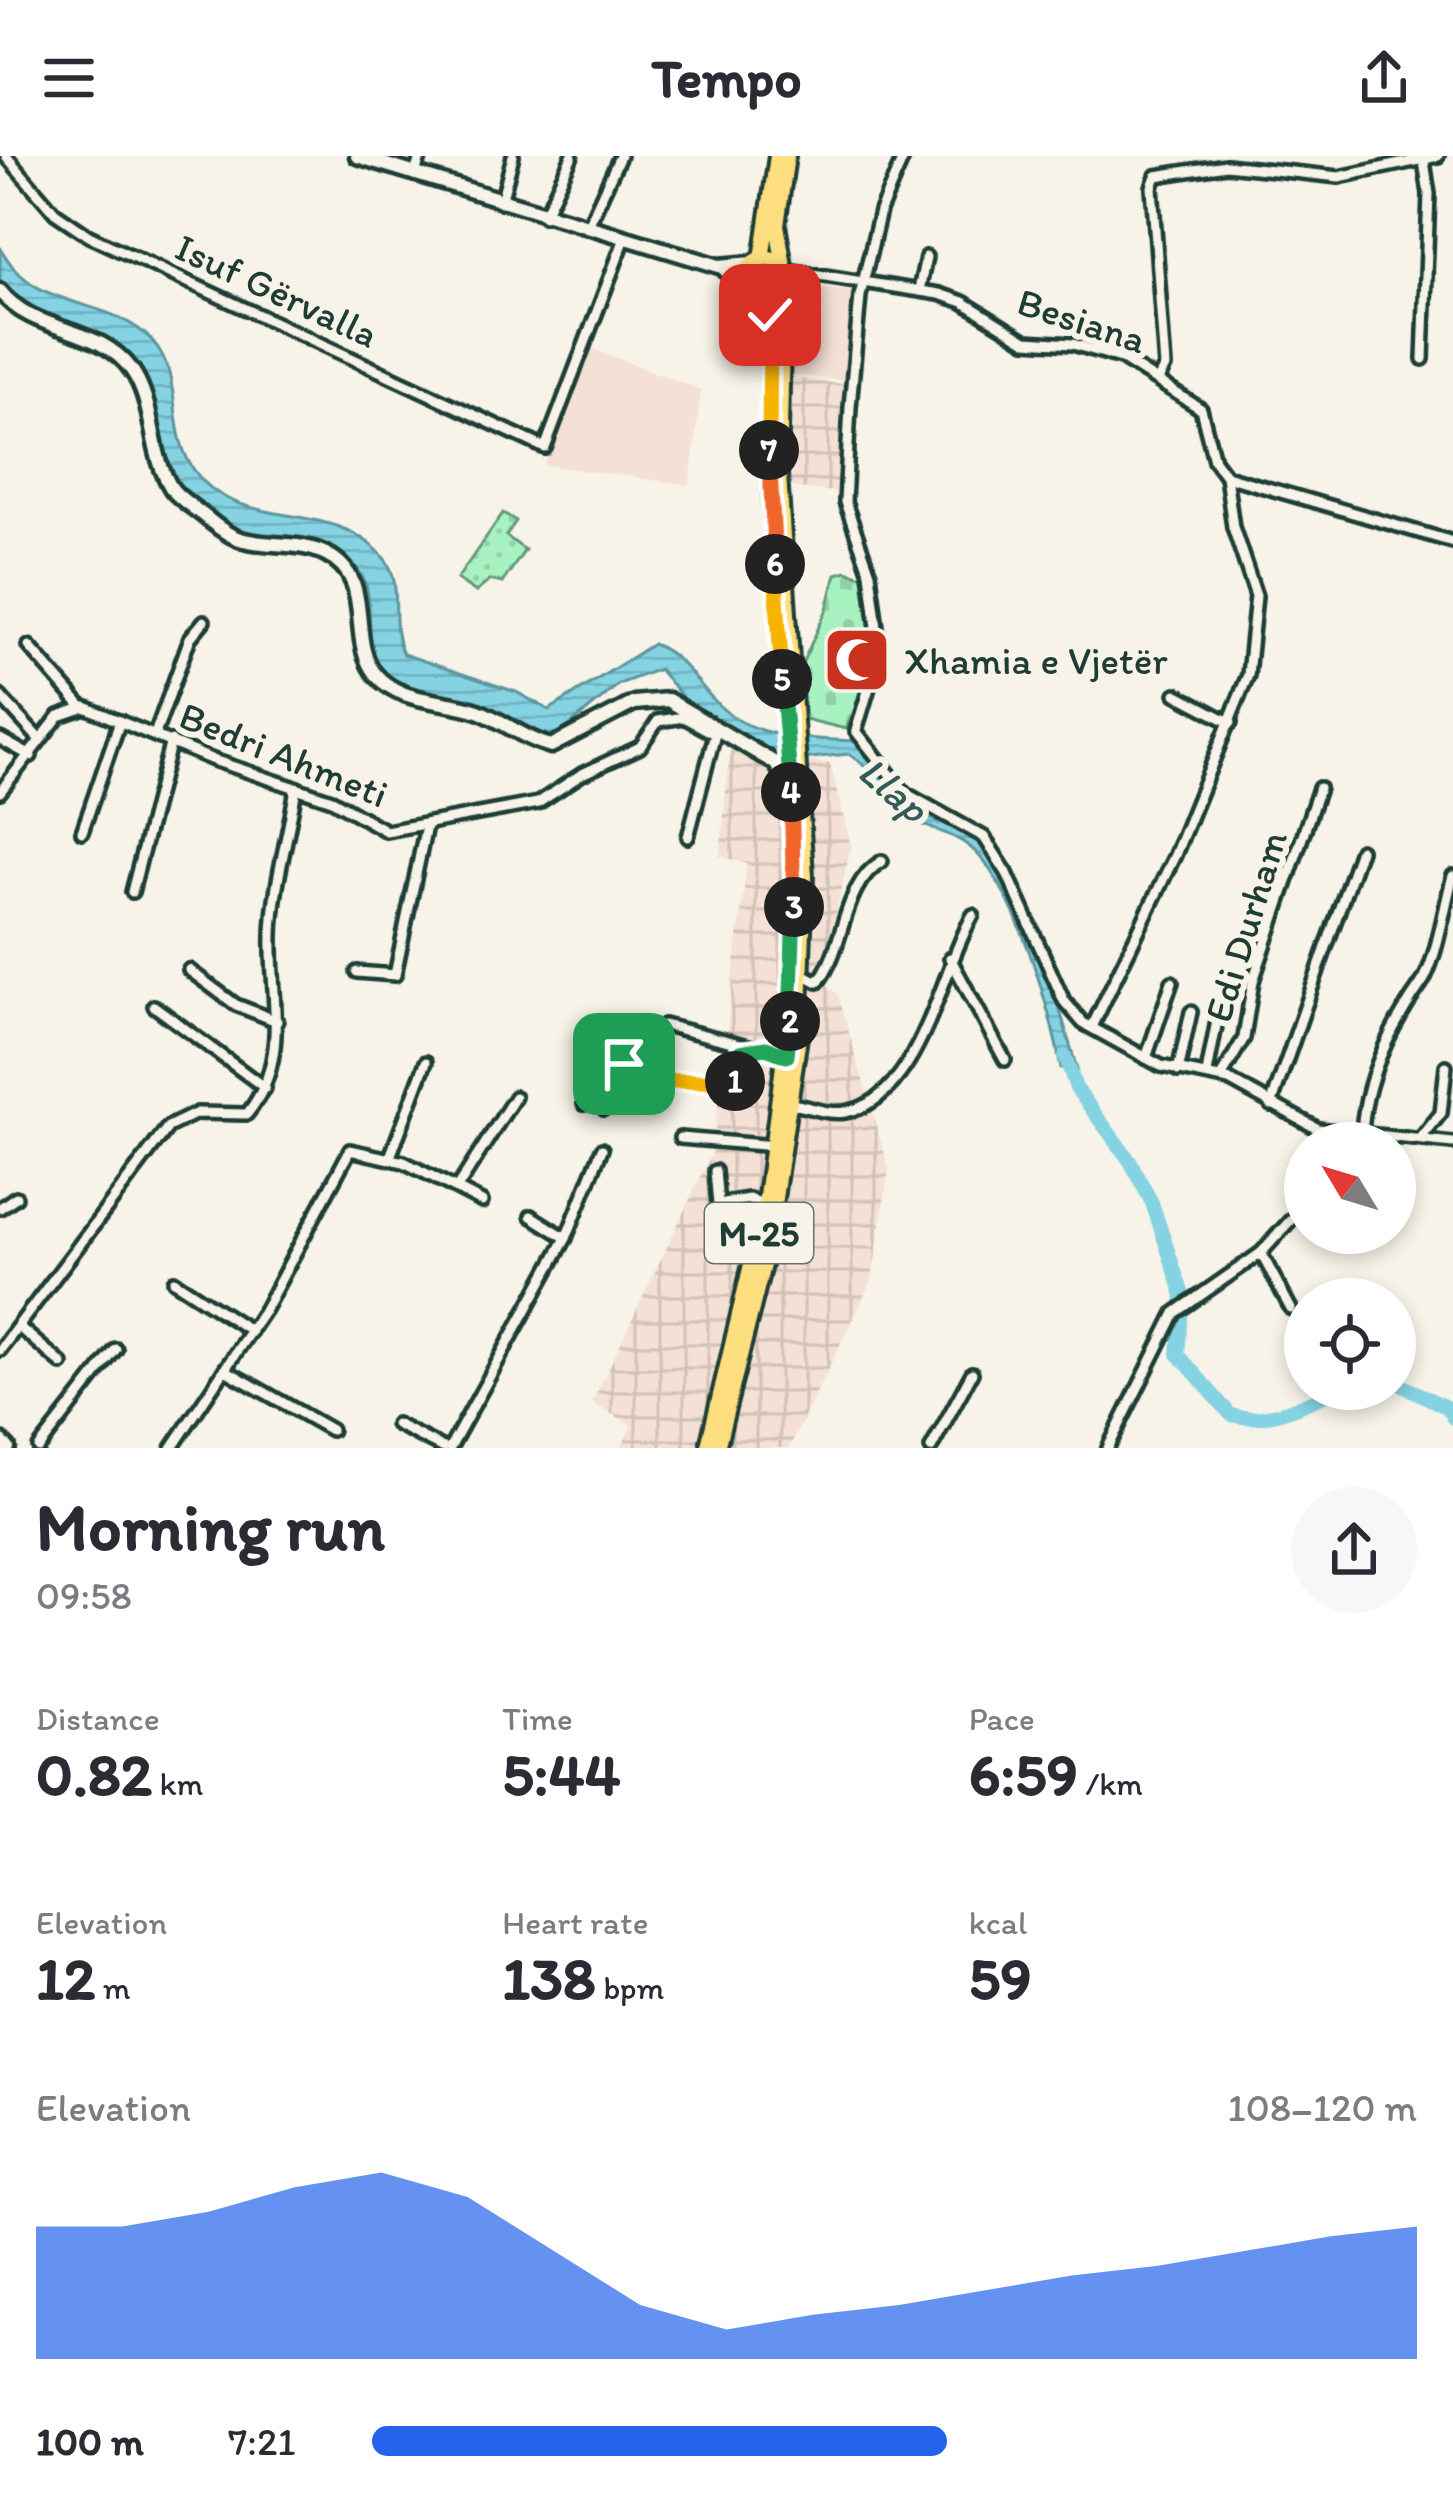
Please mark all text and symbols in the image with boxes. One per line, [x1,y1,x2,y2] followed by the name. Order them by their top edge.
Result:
[36,45,102,111] icon: menu
[1351,45,1417,111] icon: share
[651,46,802,111] text: Tempo
[168,223,385,358] street label: Isuf Gërvalla
[719,264,821,366] pin
[1012,278,1152,363] street label: Besiana
[737,282,803,348] icon: check
[739,420,799,480] pin: 7
[761,430,777,469] text: 7
[745,534,805,594] pin: 6
[766,544,784,583] text: 6
[822,625,892,695] mosque icon: Xhamia e Vjetër
[904,637,1168,684] place label: Xhamia e Vjetër
[752,649,812,709] pin: 5
[773,659,791,698] text: 5
[173,691,395,818] street label: Bedri Ahmeti
[848,745,941,835] water label: Llap
[761,762,821,822] pin: 4
[781,772,801,811] text: 4
[1194,825,1297,1027] street label: Edi Durham
[764,877,824,937] pin: 3
[785,887,803,926] text: 3
[760,991,820,1051] pin: 2
[781,1001,799,1040] text: 2
[573,1013,675,1115] pin
[591,1031,657,1097] icon: arrive
[705,1051,765,1111] pin: 1
[727,1061,743,1100] text: 1
[1284,1122,1416,1254] north arrow
[1284,1122,1416,1410] map controls
[705,1203,813,1263] road number: M-25
[1284,1278,1416,1410] button: locate
[36,1487,385,1567] text: Morning run
[1291,1487,1417,1613] button: share
[36,1572,132,1619] text: 09:58
[36,1699,160,1738] text: Distance
[502,1699,573,1738] text: Time
[969,1699,1035,1738] text: Pace
[36,1738,152,1810] text: 0.82
[502,1738,621,1810] text: 5:44
[969,1738,1078,1810] text: 6:59
[152,1764,203,1803] text: km
[1078,1764,1143,1803] text: /km
[36,1903,167,1942] text: Elevation
[502,1903,648,1942] text: Heart rate
[969,1903,1027,1942] text: kcal
[36,1942,95,2014] text: 12
[502,1942,596,2014] text: 138
[969,1942,1032,2014] text: 59
[95,1968,131,2007] text: m
[596,1968,664,2007] text: bpm
[36,2084,191,2131] text: Elevation
[1228,2084,1417,2131] text: 108–120 m
[36,2418,144,2465] text: 100 m
[228,2418,296,2465] text: 7:21

